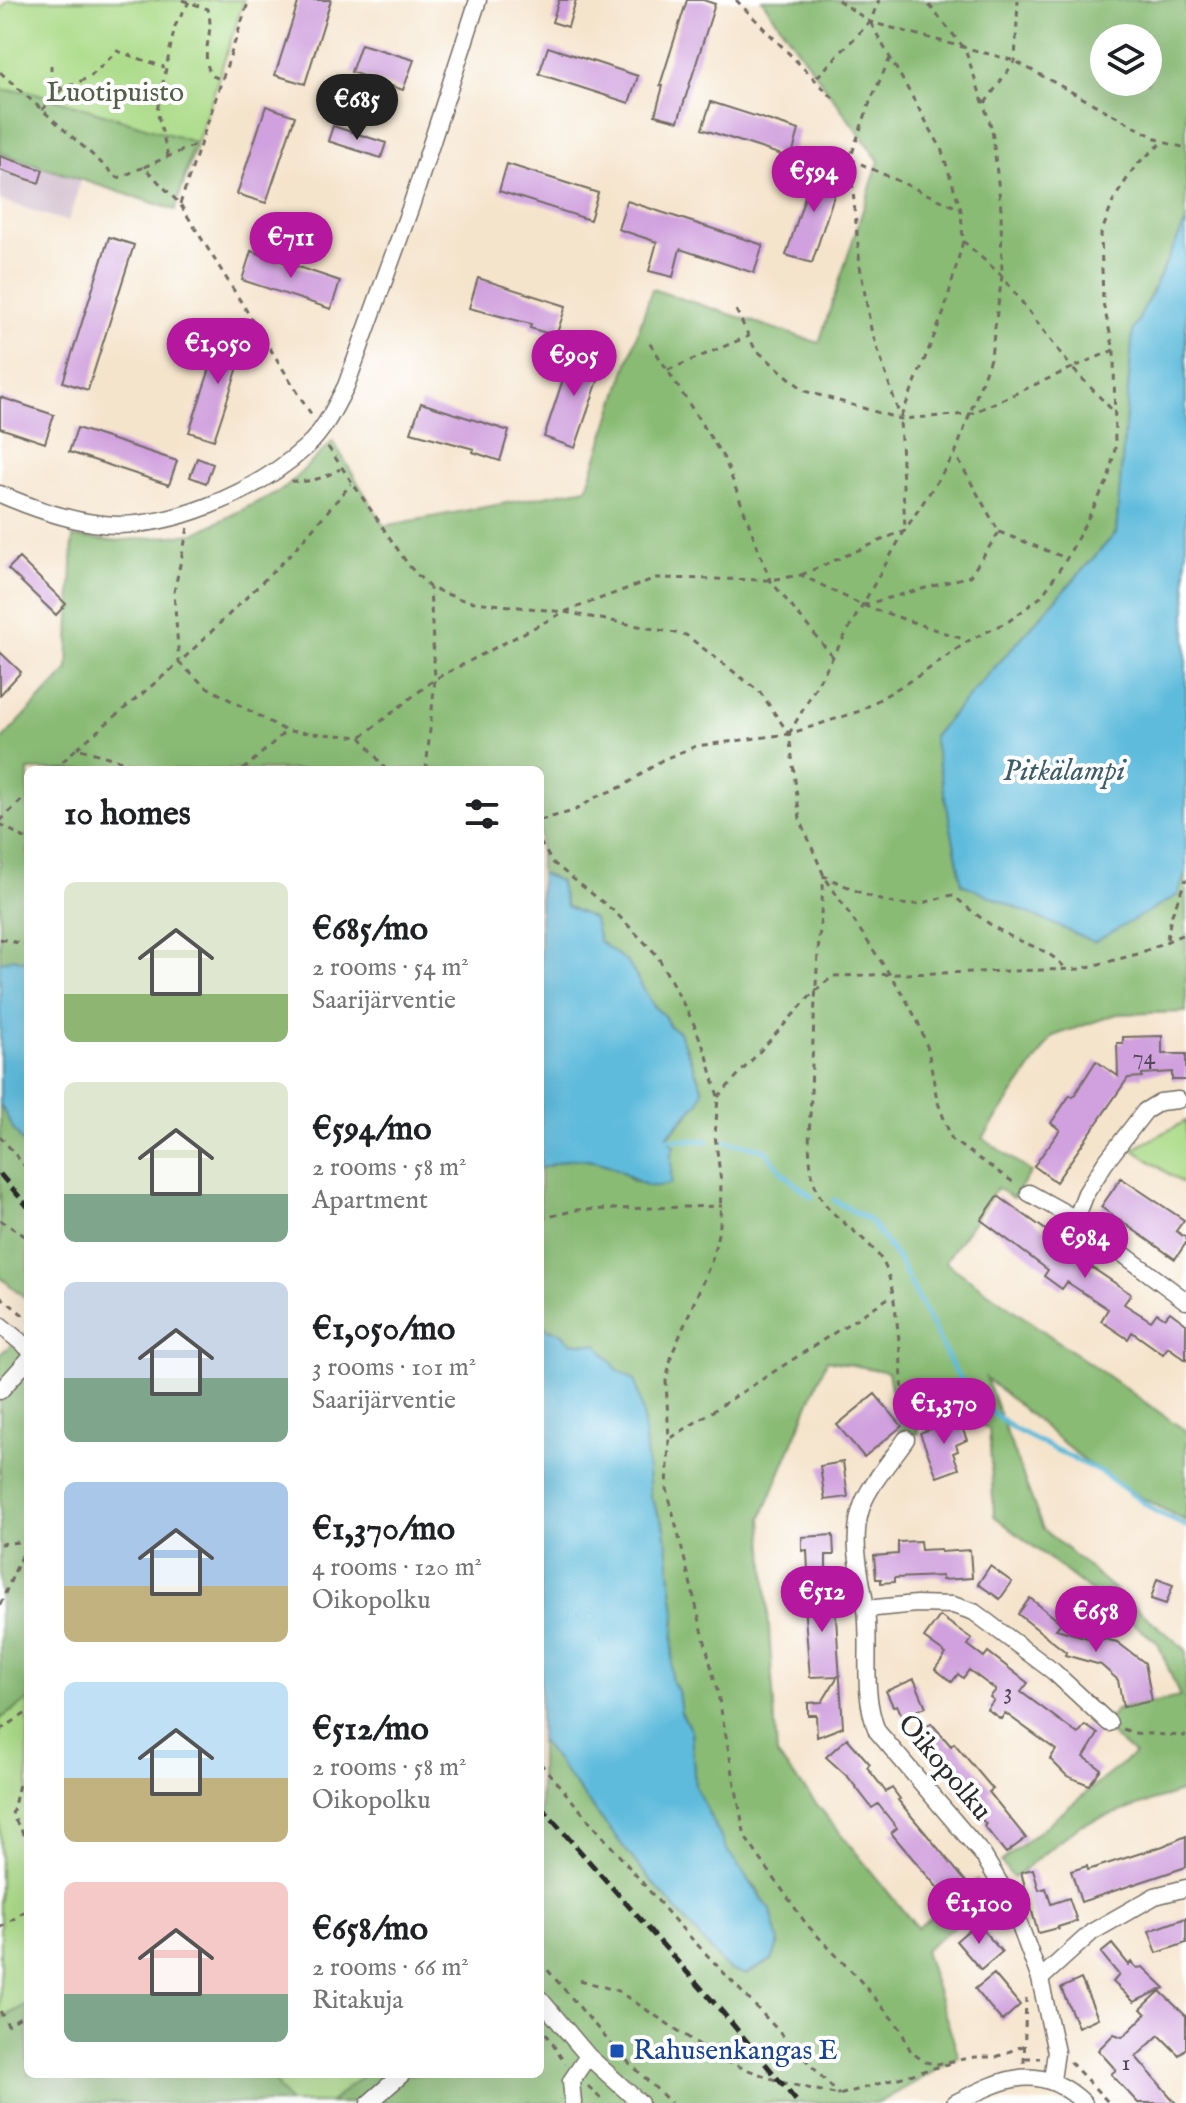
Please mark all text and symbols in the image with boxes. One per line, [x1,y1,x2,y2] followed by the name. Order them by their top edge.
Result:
[1090,24,1162,96] map controls
[1090,24,1162,96] button: layers
[310,74,404,142] pin: €685
[46,76,184,111] park label: Luotipuisto
[334,83,380,116] text: €685
[767,146,861,214] pin: €594
[790,155,838,188] text: €594
[244,212,338,280] pin: €711
[268,221,314,254] text: €711
[153,318,283,386] pin: €1,050
[185,327,251,360] text: €1,050
[527,330,621,398] pin: €905
[550,339,598,372] text: €905
[1003,753,1128,791] water label: Pitkälampi
[460,792,504,836] icon: filters
[64,793,191,836] text: 10 homes
[312,908,428,951] text: €685/mo
[128,914,224,1010] icon: home
[312,951,469,984] text: 2 rooms · 54 m²
[312,984,456,1017] text: Saarijärventie
[1133,1042,1156,1073] house number: 74
[312,1108,432,1151] text: €594/mo
[128,1114,224,1210] icon: home
[312,1151,466,1184] text: 2 rooms · 58 m²
[312,1184,428,1217] text: Apartment
[1038,1212,1132,1280] pin: €984
[1060,1221,1110,1254] text: €984
[312,1308,455,1351] text: €1,050/mo
[128,1314,224,1410] icon: home
[312,1351,476,1384] text: 3 rooms · 101 m²
[879,1378,1009,1446] pin: €1,370
[312,1384,456,1417] text: Saarijärventie
[911,1387,977,1420] text: €1,370
[312,1508,455,1551] text: €1,370/mo
[128,1514,224,1610] icon: home
[312,1551,482,1584] text: 4 rooms · 120 m²
[775,1566,869,1634] pin: €512
[799,1575,845,1608] text: €512
[312,1584,431,1617] text: Oikopolku
[1049,1586,1143,1654] pin: €658
[1073,1595,1119,1628] text: €658
[1004,1677,1012,1708] house number: 3
[312,1708,429,1751] text: €512/mo
[890,1708,998,1828] street label: Oikopolku
[128,1714,224,1810] icon: home
[312,1751,466,1784] text: 2 rooms · 58 m²
[312,1784,431,1817] text: Oikopolku
[914,1878,1044,1946] pin: €1,100
[946,1887,1012,1920] text: €1,100
[312,1908,428,1951] text: €658/mo
[128,1914,224,2010] icon: home
[312,1951,469,1984] text: 2 rooms · 66 m²
[312,1984,404,2017] text: Ritakuja
[633,2034,838,2069] place label: Rahusenkangas E
[608,2042,626,2060] marker: Rahusenkangas E
[1122,2048,1130,2079] house number: 1

